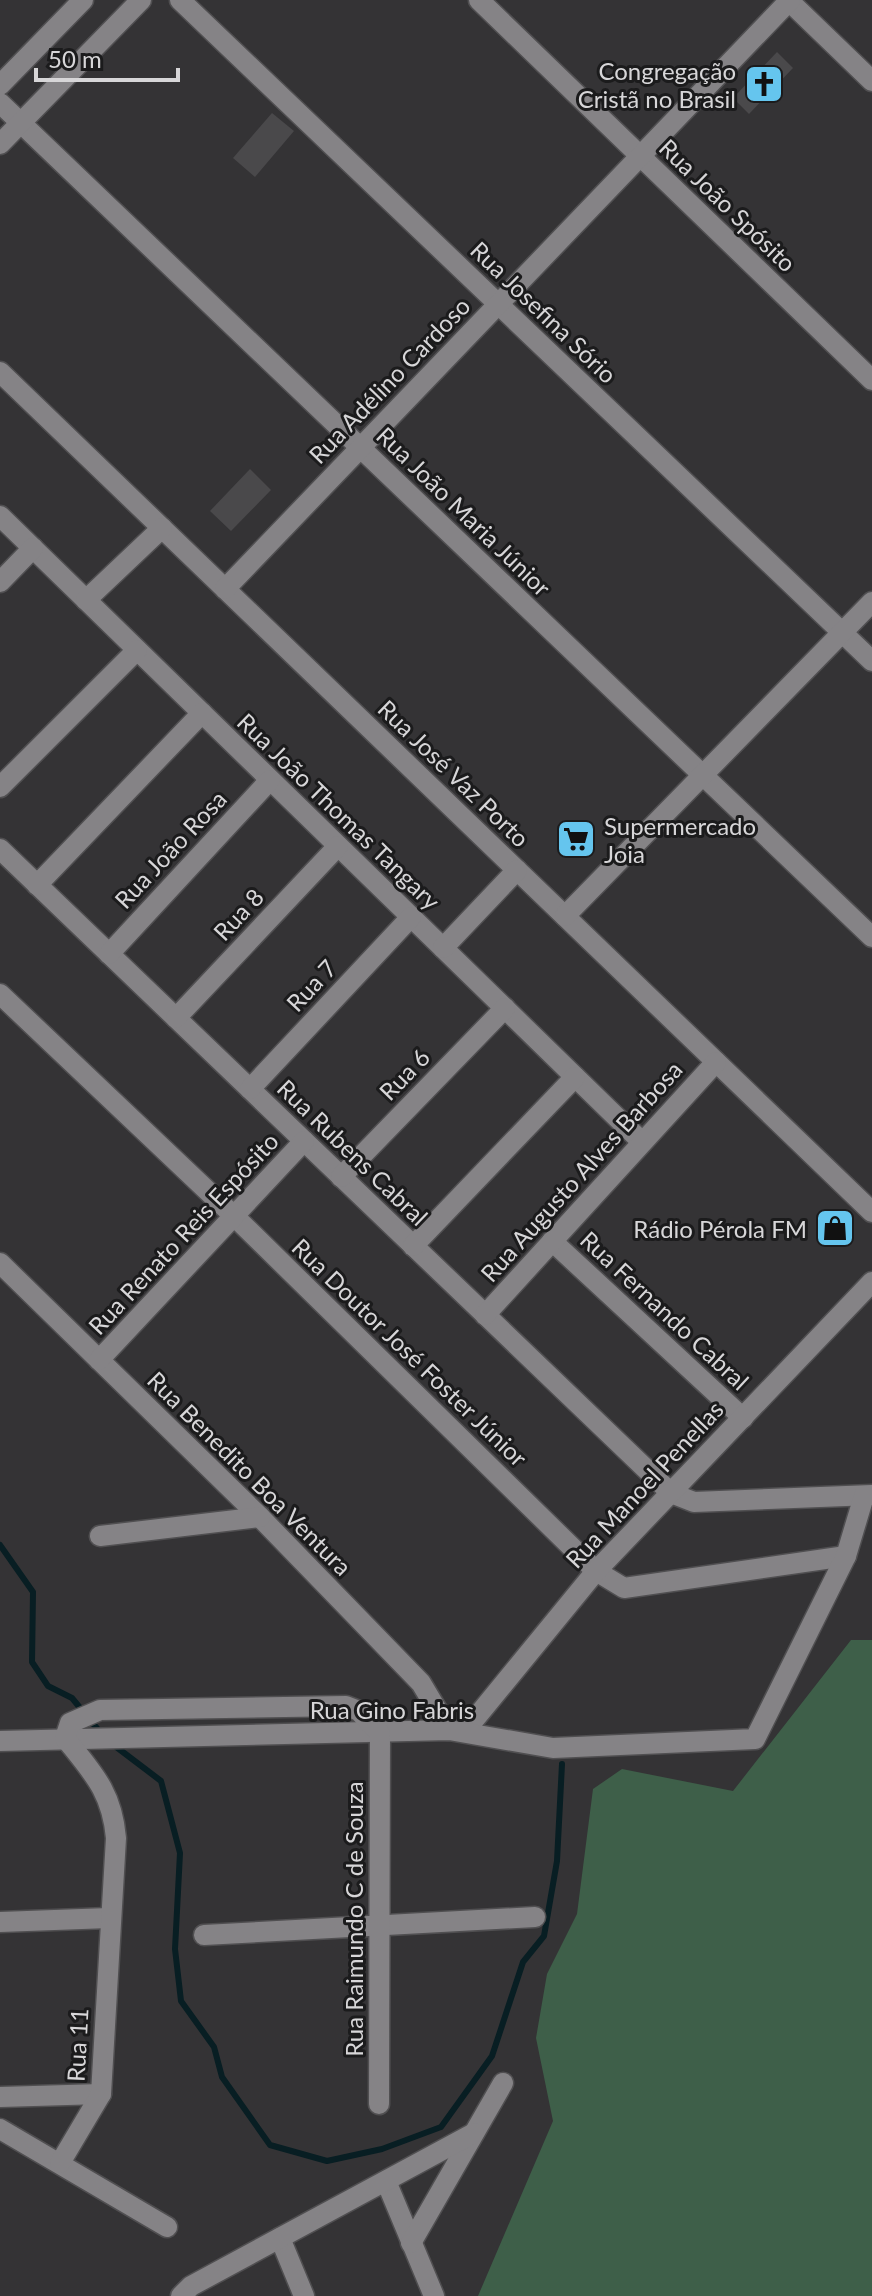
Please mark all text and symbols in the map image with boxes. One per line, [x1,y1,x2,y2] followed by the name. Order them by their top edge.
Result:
[36,32,178,82] scale bar
[48,44,102,73] text: 50 m
[578,56,736,113] place label: Congregação Cristã no Brasil
[743,63,785,105] church icon: Congregação Cristã no Brasil
[654,133,802,277] street label: Rua João Spósito
[465,235,623,389] street label: Rua Josefina Sório
[302,291,476,469] street label: Rua Adélino Cardoso
[371,420,557,602] street label: Rua João Maria Júnior
[372,694,536,852] street label: Rua José Vaz Porto
[232,707,447,916] street label: Rua João Thomas Tangary
[108,784,232,914] street label: Rua João Rosa
[604,811,756,868] place label: Supermercado Joia
[555,818,597,860] supermarket icon: Supermercado Joia
[207,882,269,946] street label: Rua 8
[280,953,342,1017] street label: Rua 7
[373,1042,435,1106] street label: Rua 6
[474,1055,688,1287] street label: Rua Augusto Alves Barbosa
[272,1073,434,1231] street label: Rua Rubens Cabral
[82,1126,284,1340] street label: Rua Renato Reis Espósito
[814,1207,856,1249] shop icon: Rádio Pérola FM
[633,1214,807,1243] place label: Rádio Pérola FM
[575,1225,755,1395] street label: Rua Fernando Cabral
[286,1232,534,1472] street label: Rua Doutor José Foster Júnior
[142,1365,358,1581] street label: Rua Benedito Boa Ventura
[559,1395,729,1573] street label: Rua Manoel Penellas
[310,1695,474,1724] street label: Rua Gino Fabris
[339,1781,368,2057] street label: Rua Raimundo C de Souza
[61,2007,93,2083] street label: Rua 11

